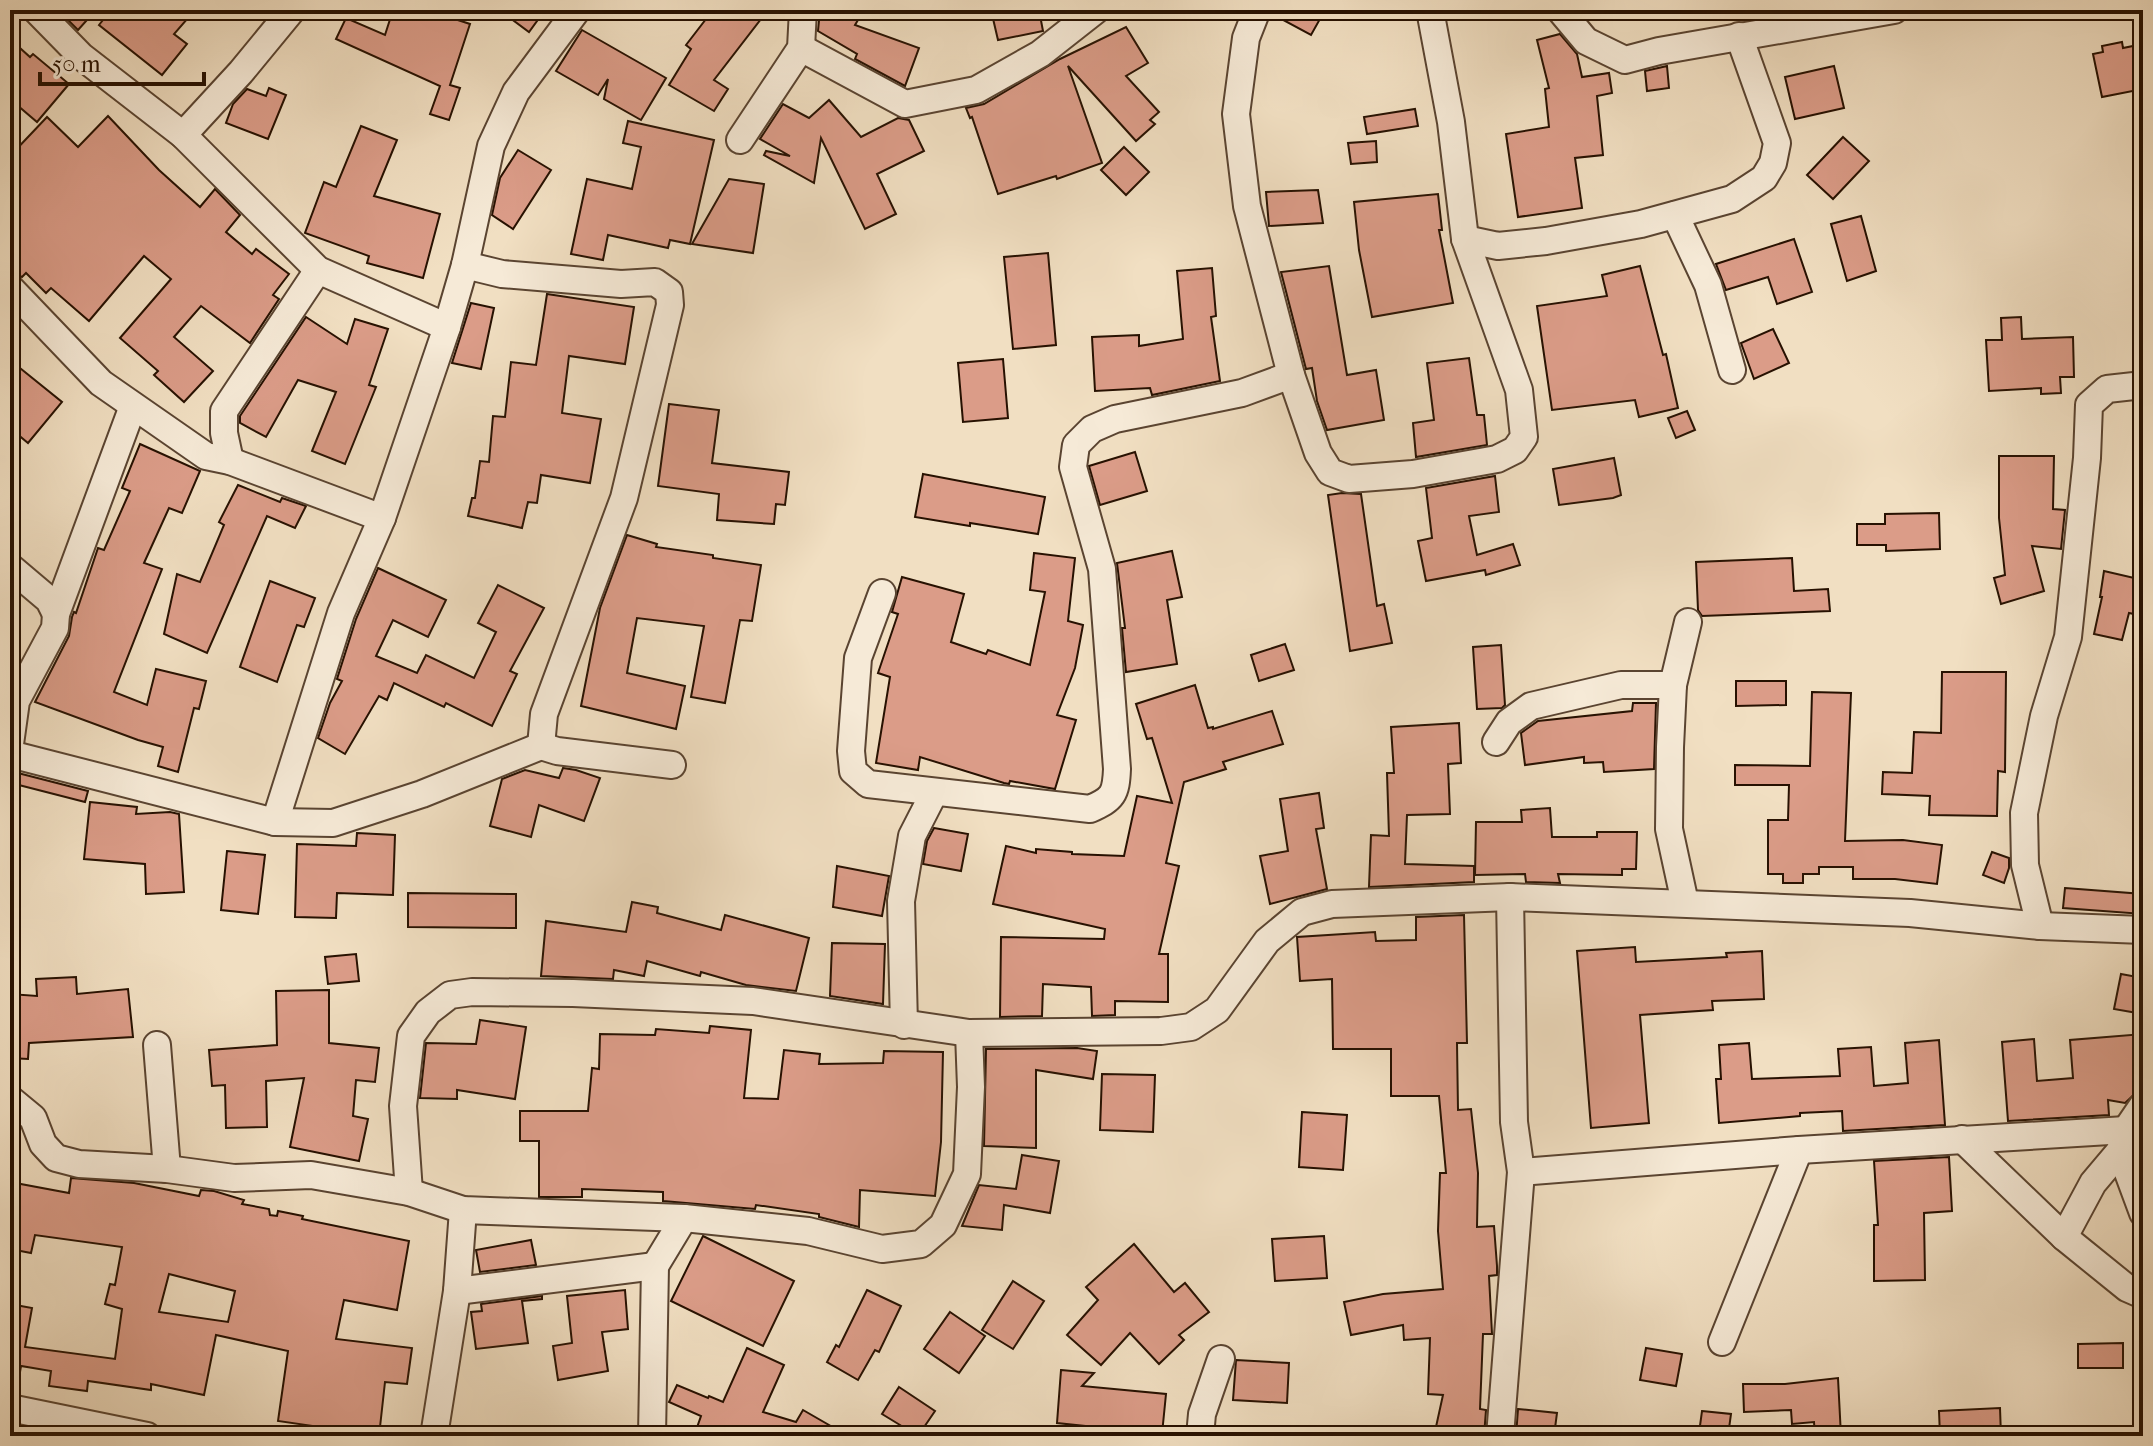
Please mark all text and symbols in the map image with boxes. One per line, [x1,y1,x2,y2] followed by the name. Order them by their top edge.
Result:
[40,36,204,86] scale bar
[52,50,101,78] text: 50 m

